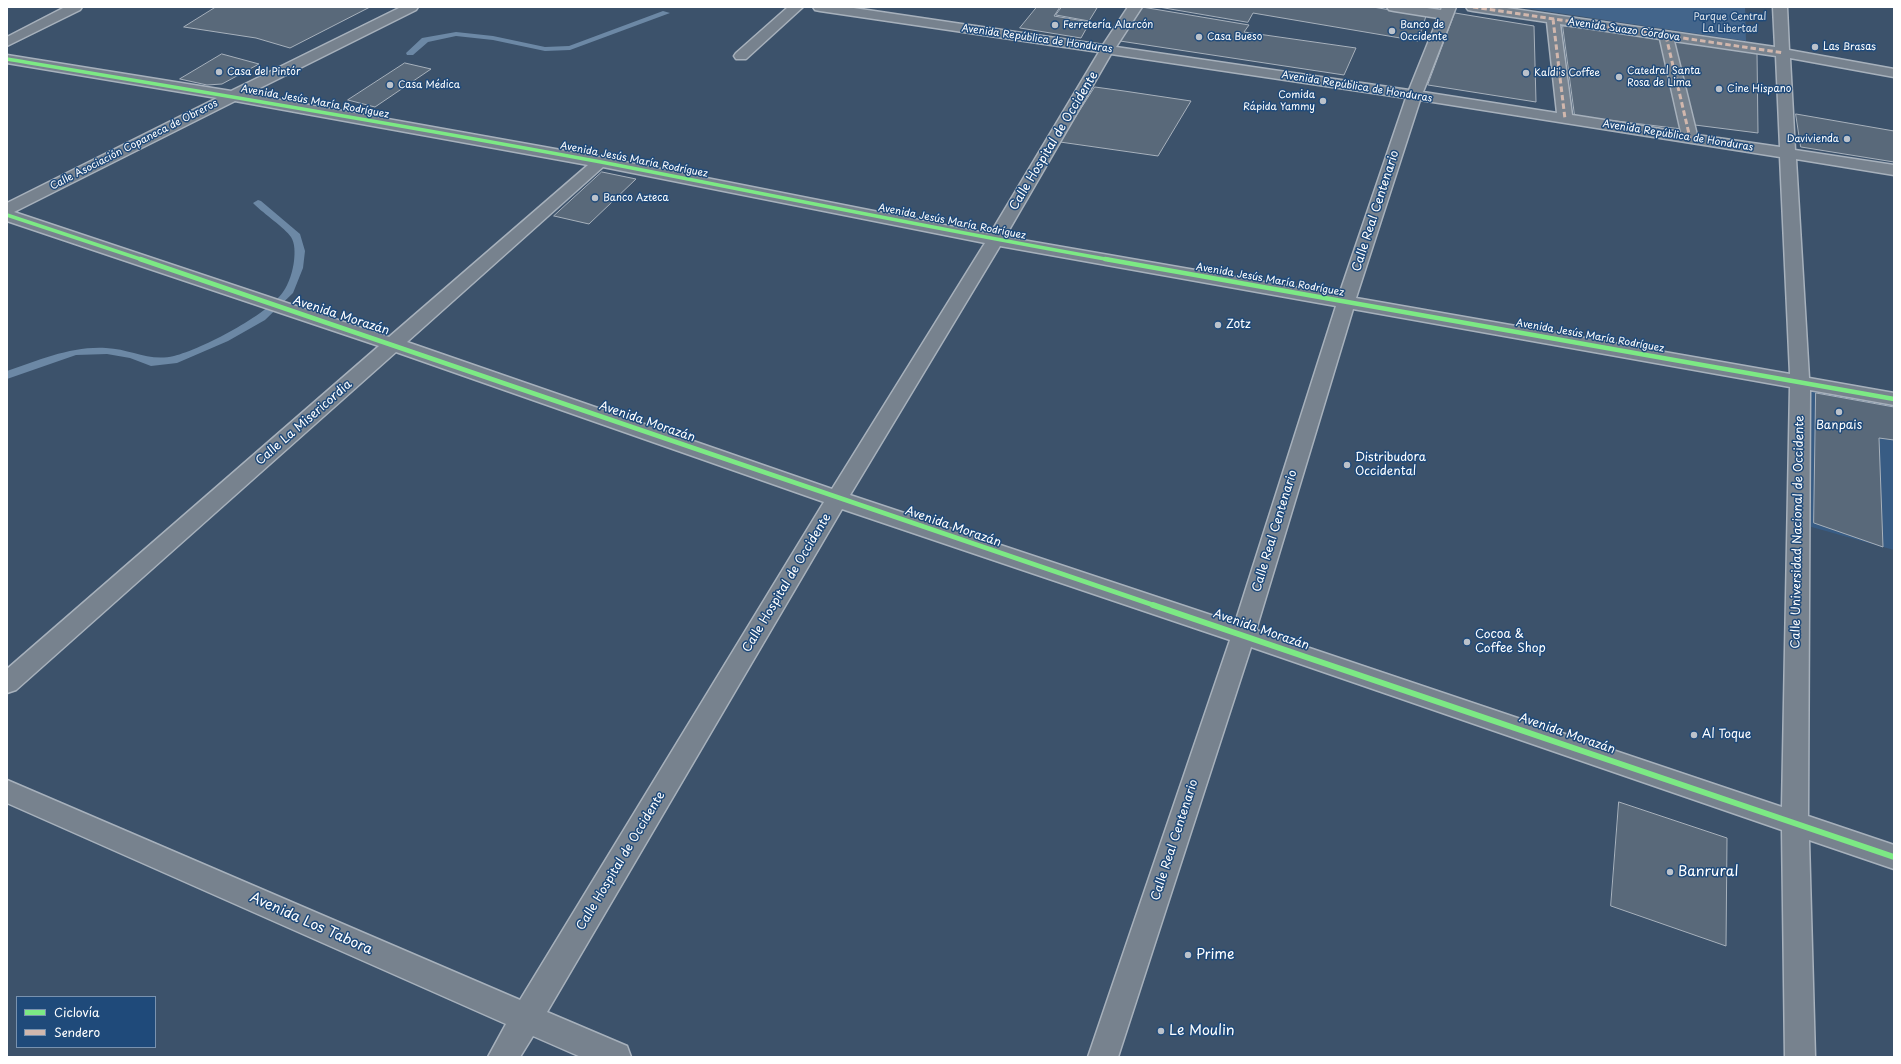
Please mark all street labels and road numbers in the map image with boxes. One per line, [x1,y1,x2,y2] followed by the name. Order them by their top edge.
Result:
[1567,16,1681,44] street label: Avenida Suazo Córdova
[961,22,1113,56] street label: Avenida República de Honduras
[1007,69,1101,213] street label: Calle Hospital de Occidente
[1281,69,1433,105] street label: Avenida República de Honduras
[240,83,390,121] street label: Avenida Jesús María Rodríguez
[48,97,220,193] street label: Calle Asociación Copaneca de Obreros
[1602,118,1754,154] street label: Avenida República de Honduras
[559,140,709,180] street label: Avenida Jesús María Rodríguez
[1350,149,1402,273] street label: Calle Real Centenario
[877,202,1027,242] street label: Avenida Jesús María Rodríguez
[1195,261,1345,299] street label: Avenida Jesús María Rodríguez
[291,294,391,338] street label: Avenida Morazán
[1515,317,1665,355] street label: Avenida Jesús María Rodríguez
[253,377,355,469] street label: Calle La Misericordia
[597,399,697,445] street label: Avenida Morazán
[1789,415,1807,649] street label: Calle Universidad Nacional de Occidente
[1250,468,1300,594] street label: Calle Real Centenario
[903,504,1003,550] street label: Avenida Morazán
[740,511,834,655] street label: Calle Hospital de Occidente
[1211,607,1311,653] street label: Avenida Morazán
[1517,711,1617,757] street label: Avenida Morazán
[1149,778,1201,902] street label: Calle Real Centenario
[574,789,668,933] street label: Calle Hospital de Occidente
[247,889,375,959] street label: Avenida Los Tabora

